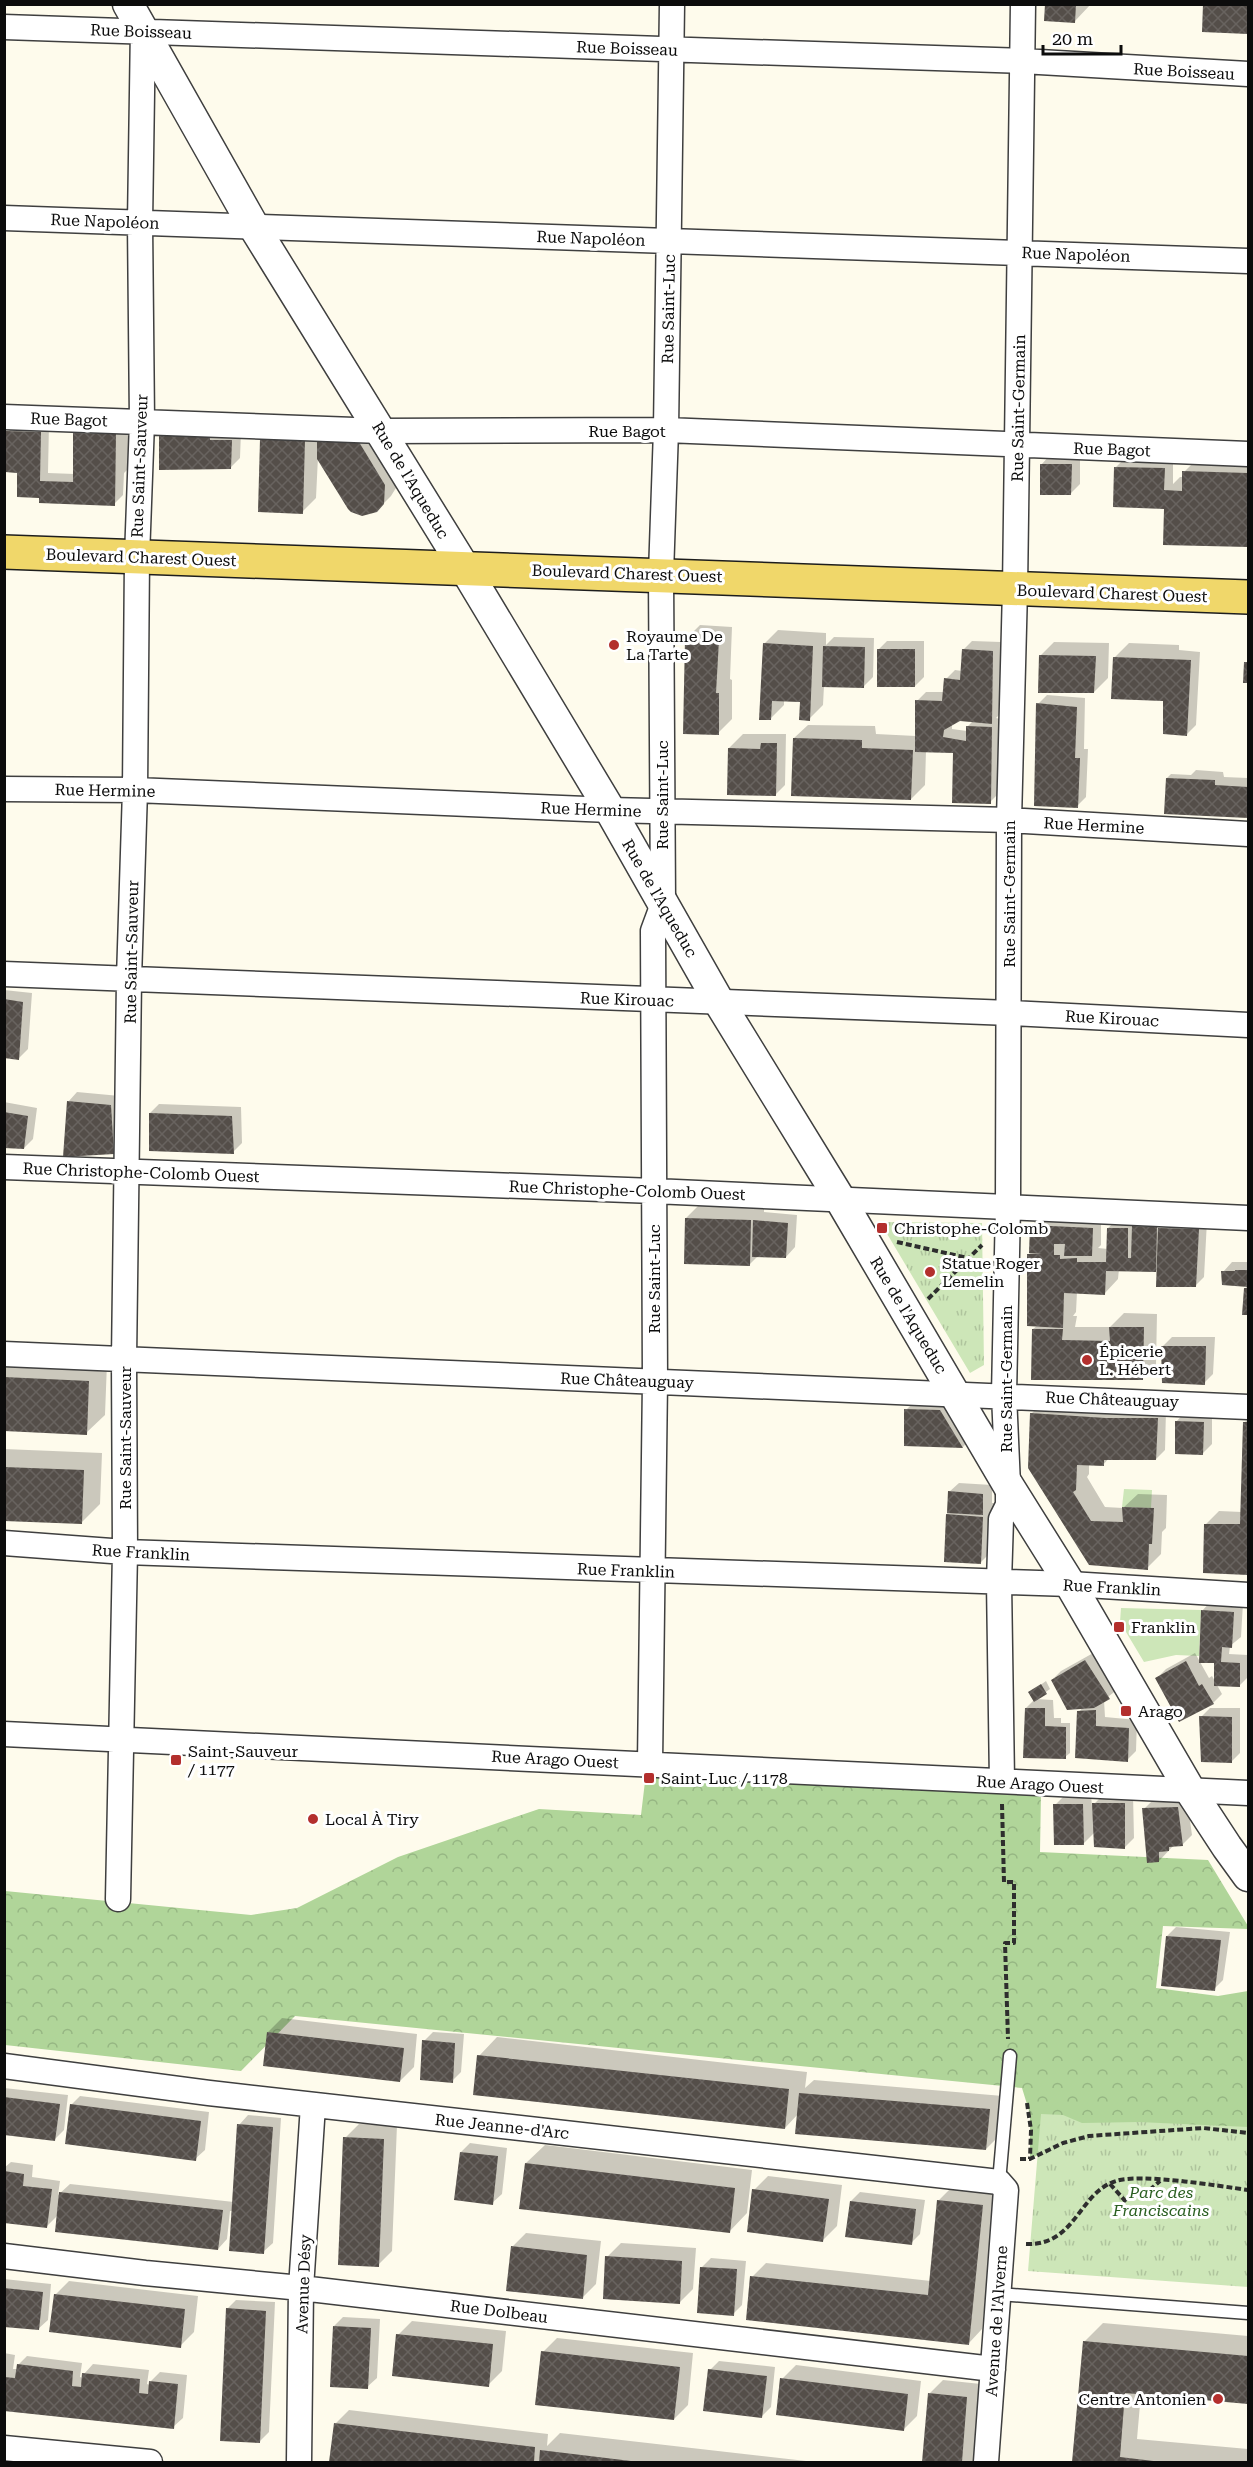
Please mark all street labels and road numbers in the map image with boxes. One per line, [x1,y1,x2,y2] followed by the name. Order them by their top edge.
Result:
[90,20,192,43] street label: Rue Boisseau
[576,37,678,60] street label: Rue Boisseau
[1133,59,1235,84] street label: Rue Boisseau
[50,210,160,233] street label: Rue Napoléon
[536,227,646,250] street label: Rue Napoléon
[1021,243,1131,266] street label: Rue Napoléon
[658,254,679,364] street label: Rue Saint-Luc
[1008,334,1029,482] street label: Rue Saint-Germain
[127,393,152,538] street label: Rue Saint-Sauveur
[30,409,108,430] street label: Rue Bagot
[368,418,453,542] street label: Rue de l'Aqueduc
[588,422,666,441] street label: Rue Bagot
[1073,439,1151,460] street label: Rue Bagot
[45,545,237,570] street label: Boulevard Charest Ouest
[531,561,723,586] street label: Boulevard Charest Ouest
[1016,581,1208,606] street label: Boulevard Charest Ouest
[653,740,672,850] street label: Rue Saint-Luc
[54,780,156,801] street label: Rue Hermine
[540,798,642,821] street label: Rue Hermine
[1043,813,1145,838] street label: Rue Hermine
[1000,820,1019,968] street label: Rue Saint-Germain
[618,836,701,961] street label: Rue de l'Aqueduc
[121,880,142,1024] street label: Rue Saint-Sauveur
[580,988,674,1011] street label: Rue Kirouac
[1065,1007,1159,1030] street label: Rue Kirouac
[22,1159,260,1186] street label: Rue Christophe-Colomb Ouest
[508,1177,746,1204] street label: Rue Christophe-Colomb Ouest
[645,1224,664,1334] street label: Rue Saint-Luc
[866,1253,951,1377] street label: Rue de l'Aqueduc
[997,1305,1016,1453] street label: Rue Saint-Germain
[116,1366,135,1510] street label: Rue Saint-Sauveur
[560,1369,695,1392] street label: Rue Châteauguay
[1045,1388,1180,1411] street label: Rue Châteauguay
[91,1540,191,1565] street label: Rue Franklin
[577,1559,675,1582] street label: Rue Franklin
[1062,1575,1162,1600] street label: Rue Franklin
[491,1747,619,1772] street label: Rue Arago Ouest
[976,1772,1104,1797] street label: Rue Arago Ouest
[434,2110,570,2143] street label: Rue Jeanne-d'Arc
[292,2233,315,2334] street label: Avenue Désy
[982,2245,1011,2397] street label: Avenue de l'Alverne
[449,2296,549,2327] street label: Rue Dolbeau

